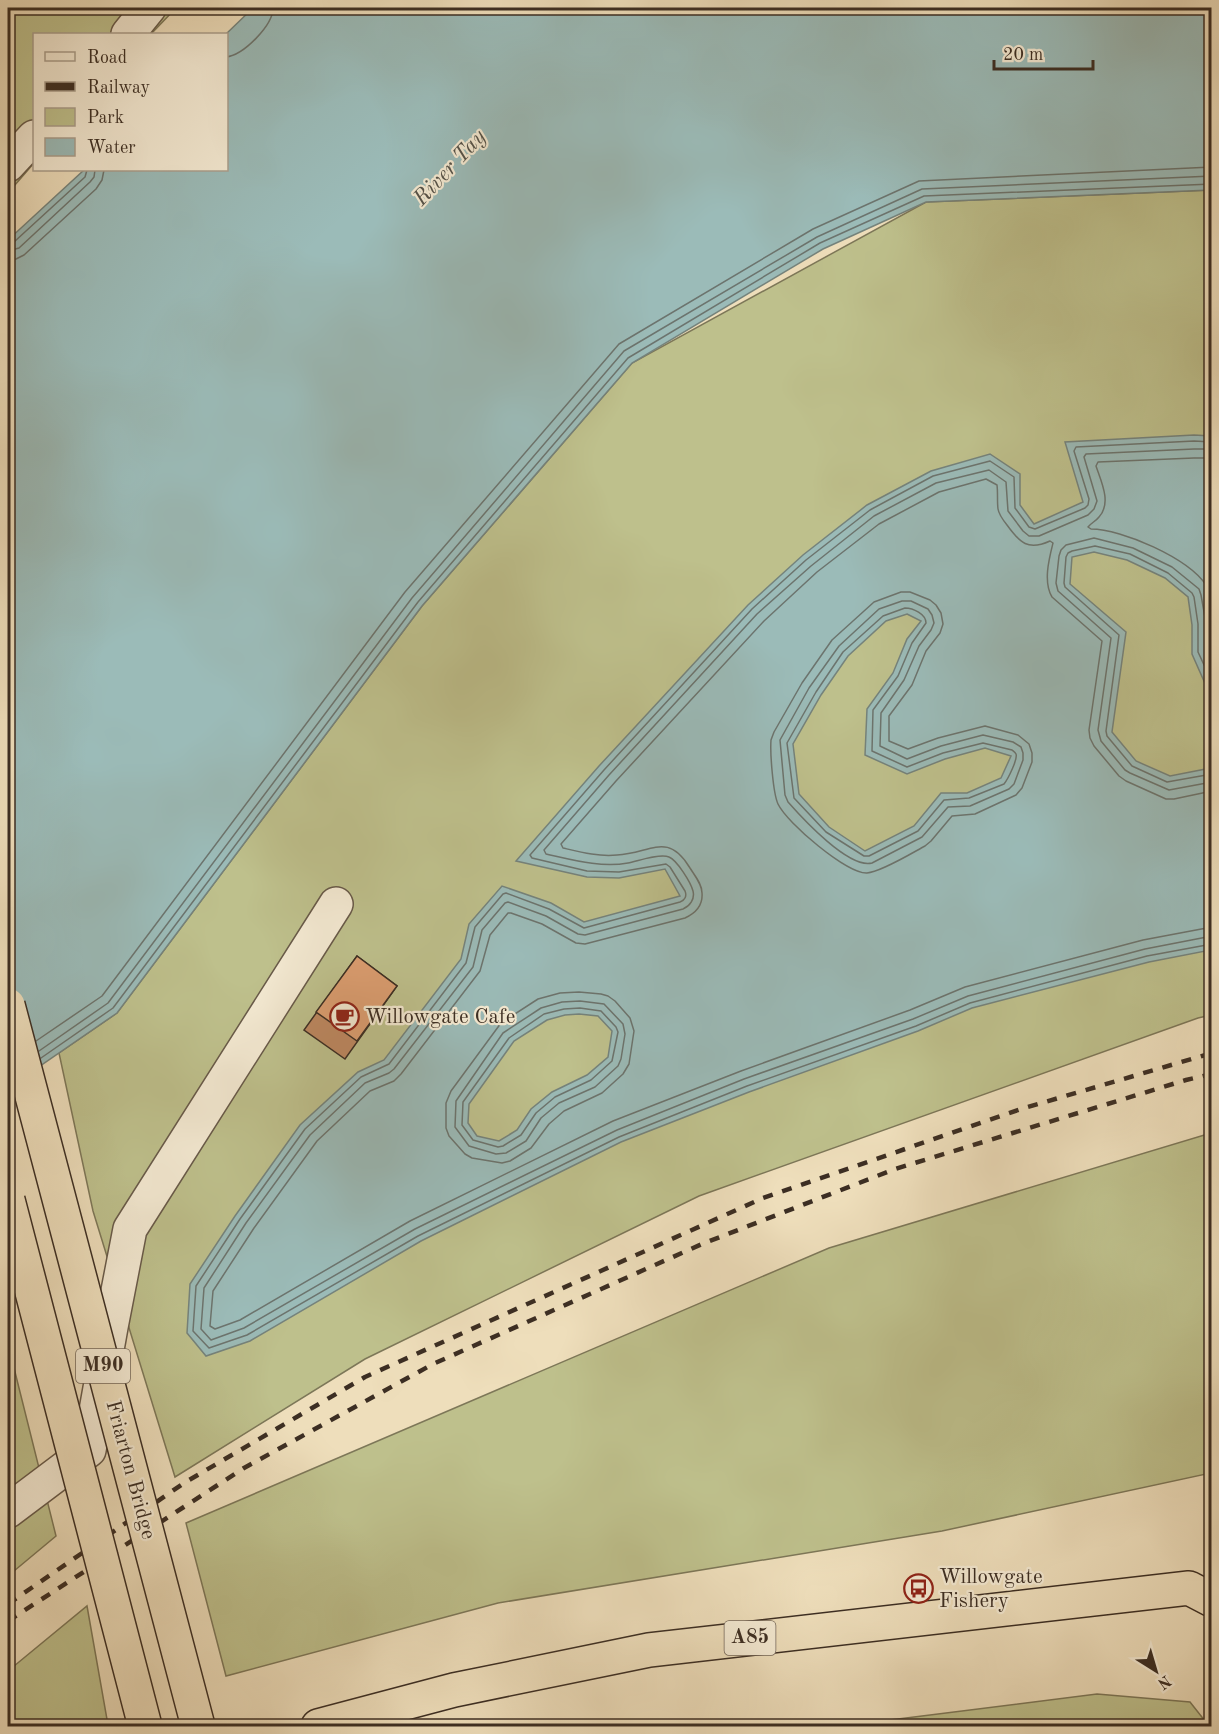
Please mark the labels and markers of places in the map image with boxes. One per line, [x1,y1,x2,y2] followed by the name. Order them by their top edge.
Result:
[328,1001,360,1033] cafe icon: Willowgate Cafe
[365,1007,516,1028] place label: Willowgate Cafe
[939,1567,1043,1612] place label: Willowgate Fishery
[902,1573,934,1605] bus stop icon: Willowgate Fishery

